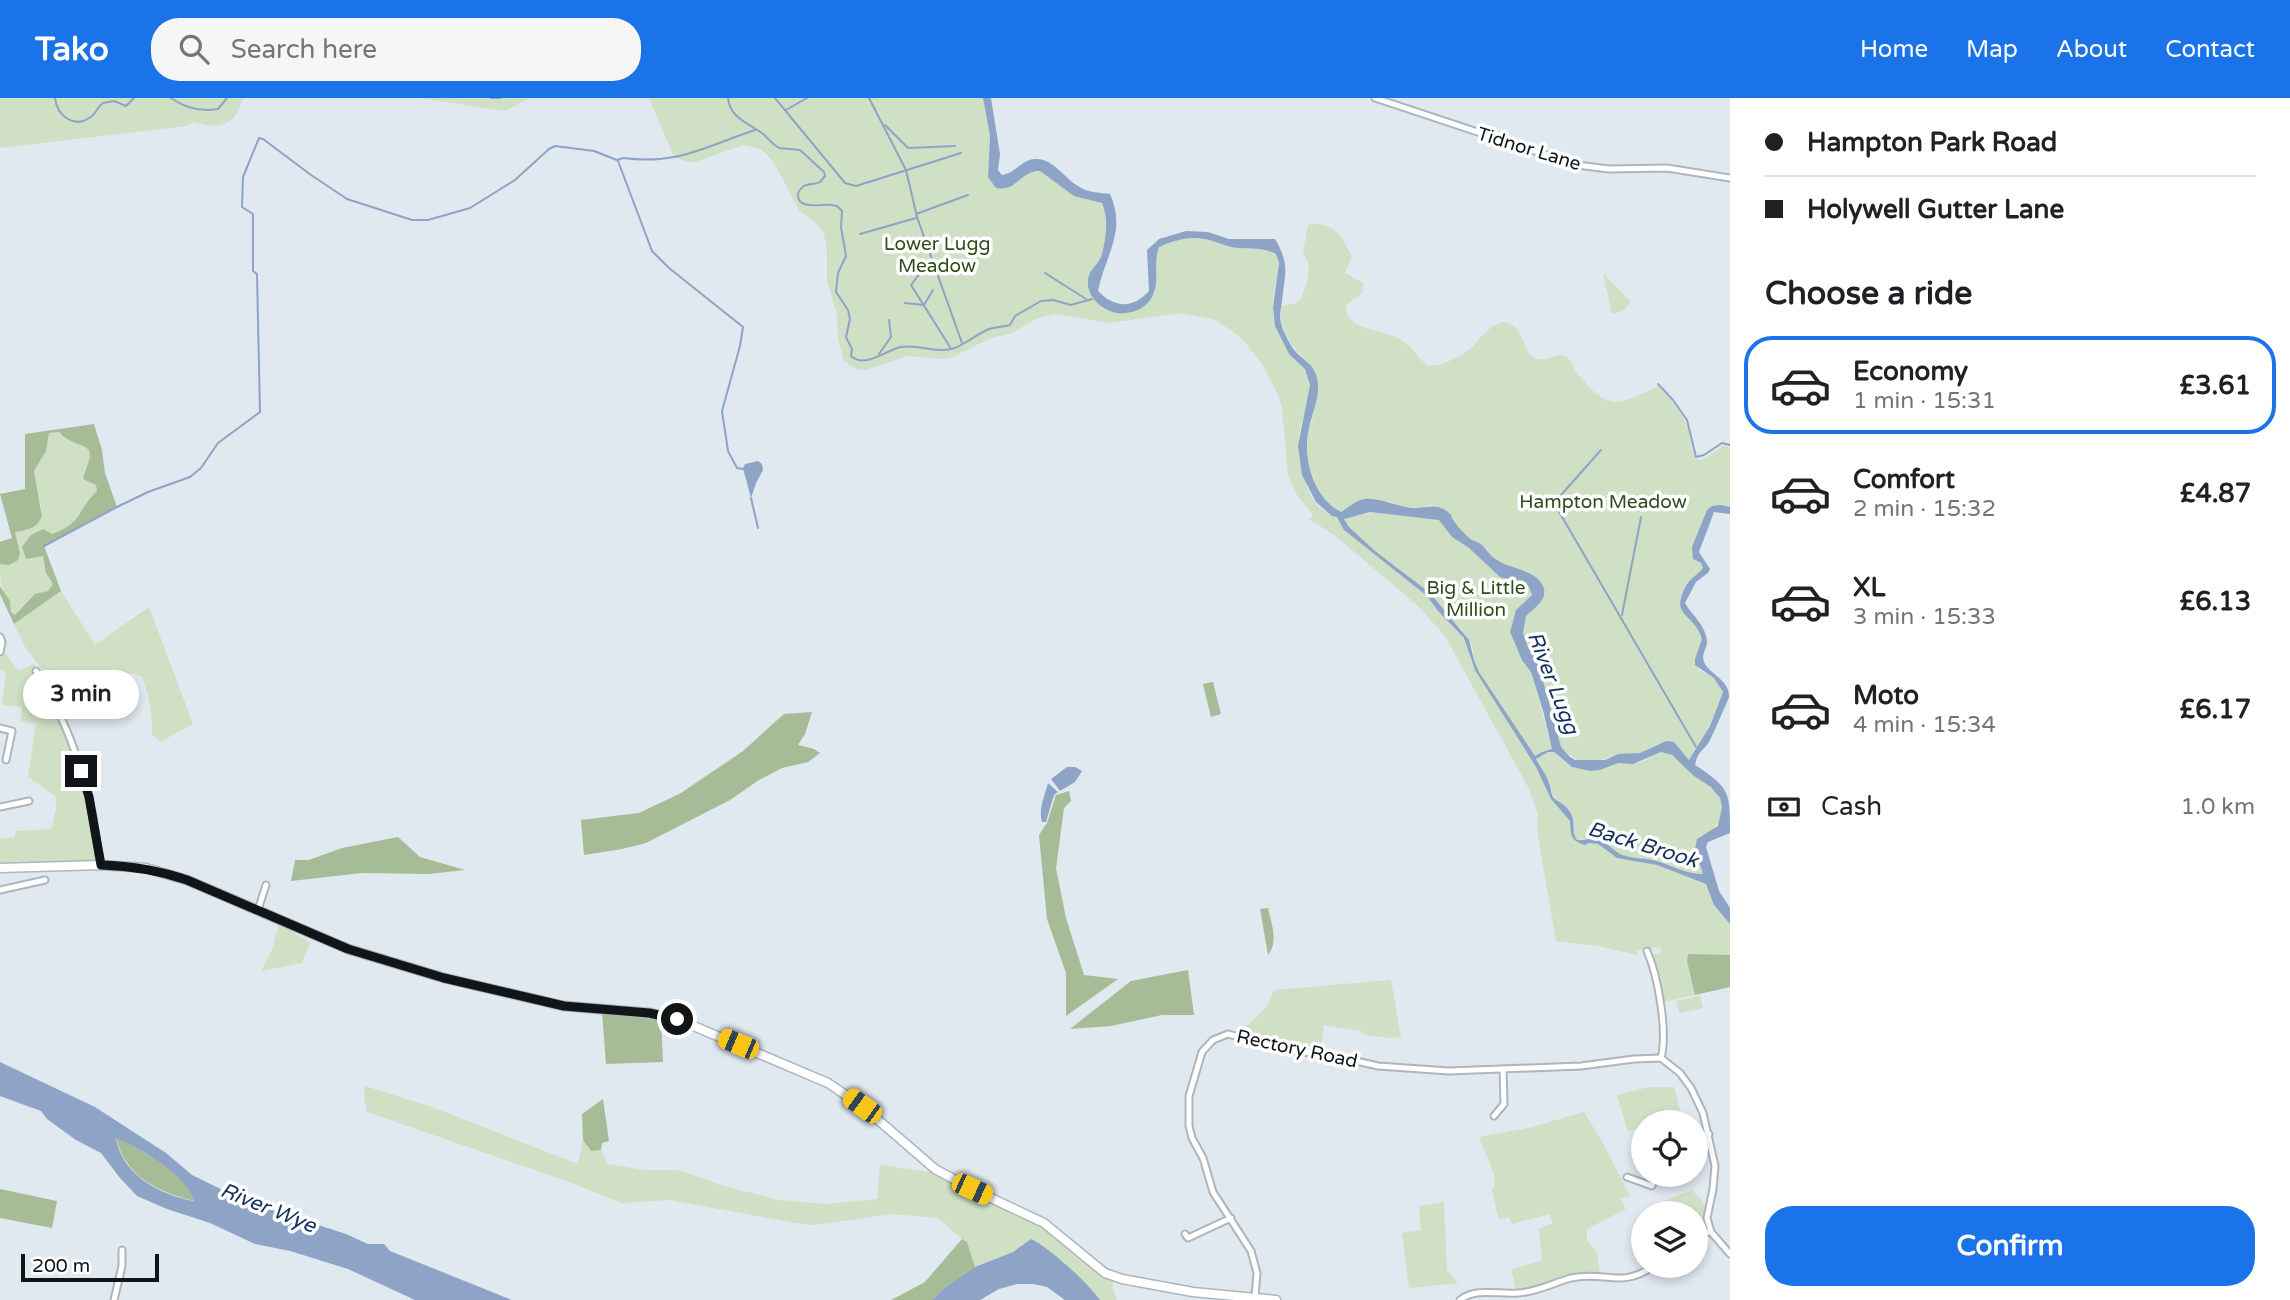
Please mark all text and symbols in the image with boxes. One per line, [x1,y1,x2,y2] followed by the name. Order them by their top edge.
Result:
[151,18,641,81] search box
[35,30,109,69] text: Tako
[175,30,213,68] icon: search
[231,34,377,65] text: Search here
[1860,35,1928,64] text: Home
[1966,35,2018,64] text: Map
[2056,35,2127,64] text: About
[2165,35,2255,64] text: Contact
[1474,123,1584,175] street label: Tidnor Lane
[1807,127,2057,158] text: Hampton Park Road
[1807,194,2064,225] text: Holywell Gutter Lane
[884,233,990,277] park label: Lower Lugg Meadow
[1765,275,1972,313] text: Choose a ride
[1769,354,1832,417] icon: car
[1853,356,1968,387] text: Economy
[2180,370,2251,401] text: £3.61
[1853,387,1996,415] text: 1 min · 15:31
[1769,462,1832,525] icon: car
[1853,464,1955,495] text: Comfort
[2180,478,2251,509] text: £4.87
[1519,491,1687,513] park label: Hampton Meadow
[1853,495,1996,523] text: 2 min · 15:32
[1769,570,1832,633] icon: car
[1853,572,1885,603] text: XL
[1426,577,1526,621] park label: Big & Little Million
[2180,586,2251,617] text: £6.13
[1853,603,1996,631] text: 3 min · 15:33
[1522,628,1585,739] water label: River Lugg
[23,670,139,718] callout: 3 min
[1769,678,1832,741] icon: car
[50,680,112,708] text: 3 min
[1853,680,1919,711] text: Moto
[2180,694,2251,725] text: £6.17
[1853,711,1996,739] text: 4 min · 15:34
[65,755,97,787] route end
[1765,788,1803,826] icon: cash
[1821,791,1882,822] text: Cash
[2181,793,2255,821] text: 1.0 km
[1585,816,1702,874] water label: Back Brook
[661,1003,693,1035] route start
[1234,1025,1360,1073] street label: Rectory Road
[715,1026,762,1062] car
[839,1085,886,1127] car
[1631,1110,1708,1278] map controls
[1631,1110,1708,1187] button: locate
[949,1171,996,1207] car
[217,1178,320,1239] water label: River Wye
[1631,1201,1708,1278] button: layers
[1765,1206,2255,1286] button: Confirm
[21,1251,159,1283] scale bar
[32,1255,90,1277] text: 200 m

